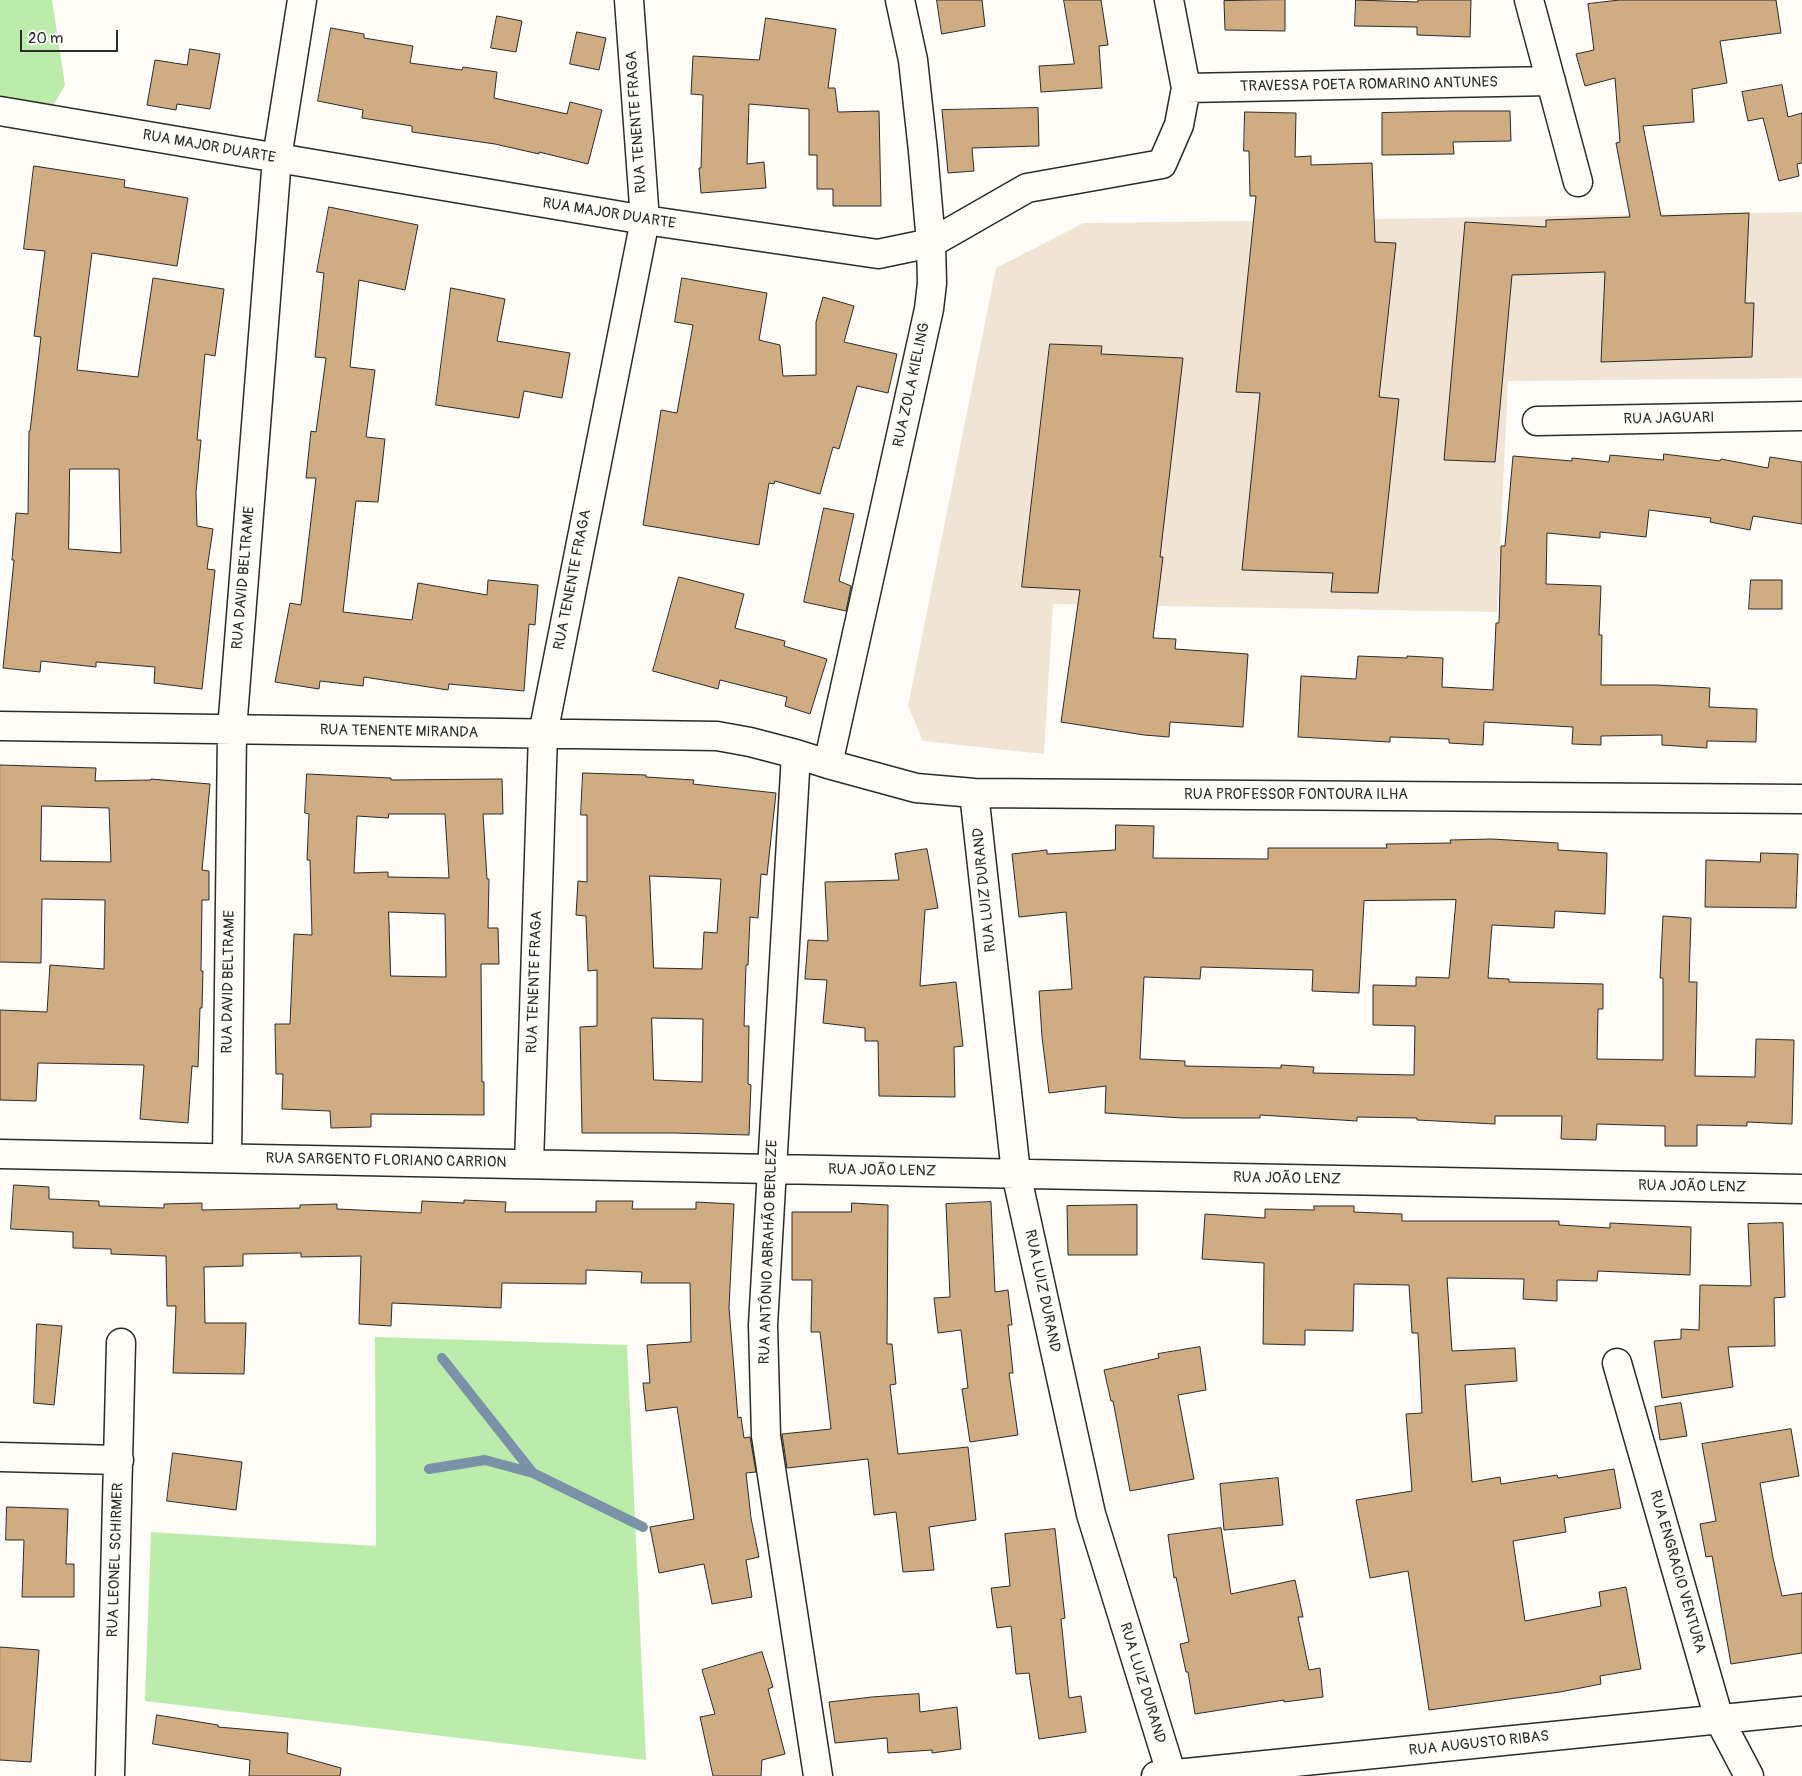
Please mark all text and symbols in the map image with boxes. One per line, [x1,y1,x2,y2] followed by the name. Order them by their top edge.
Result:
[22,20,120,52] scale bar
[28,29,63,48] text: 20 m
[623,50,651,194] street label: RUA TENENTE FRAGA
[1240,74,1498,96] street label: TRAVESSA POETA ROMARINO ANTUNES
[141,126,277,168] street label: RUA MAJOR DUARTE
[541,195,677,233] street label: RUA MAJOR DUARTE
[890,321,934,449] street label: RUA ZOLA KIELING
[1623,409,1715,429] street label: RUA JAGUARI
[229,506,259,650] street label: RUA DAVID BELTRAME
[551,508,595,652] street label: RUA TENENTE FRAGA
[320,722,478,742] street label: RUA TENENTE MIRANDA
[1184,786,1408,804] street label: RUA PROFESSOR FONTOURA ILHA
[970,827,1000,953] street label: RUA LUIZ DURAND
[219,910,239,1054] street label: RUA DAVID BELTRAME
[524,910,546,1054] street label: RUA TENENTE FRAGA
[756,1139,782,1365] street label: RUA ANTÔNIO ABRAHÃO BERLEZE
[265,1150,507,1172] street label: RUA SARGENTO FLORIANO CARRION
[828,1161,936,1181] street label: RUA JOÃO LENZ
[1233,1169,1341,1189] street label: RUA JOÃO LENZ
[1638,1177,1746,1197] street label: RUA JOÃO LENZ
[1020,1228,1064,1354] street label: RUA LUIZ DURAND
[104,1482,128,1638] street label: RUA LEONEL SCHIRMER
[1645,1489,1709,1655] street label: RUA ENGRACIO VENTURA
[1115,1621,1169,1745] street label: RUA LUIZ DURAND
[1408,1728,1550,1760] street label: RUA AUGUSTO RIBAS

